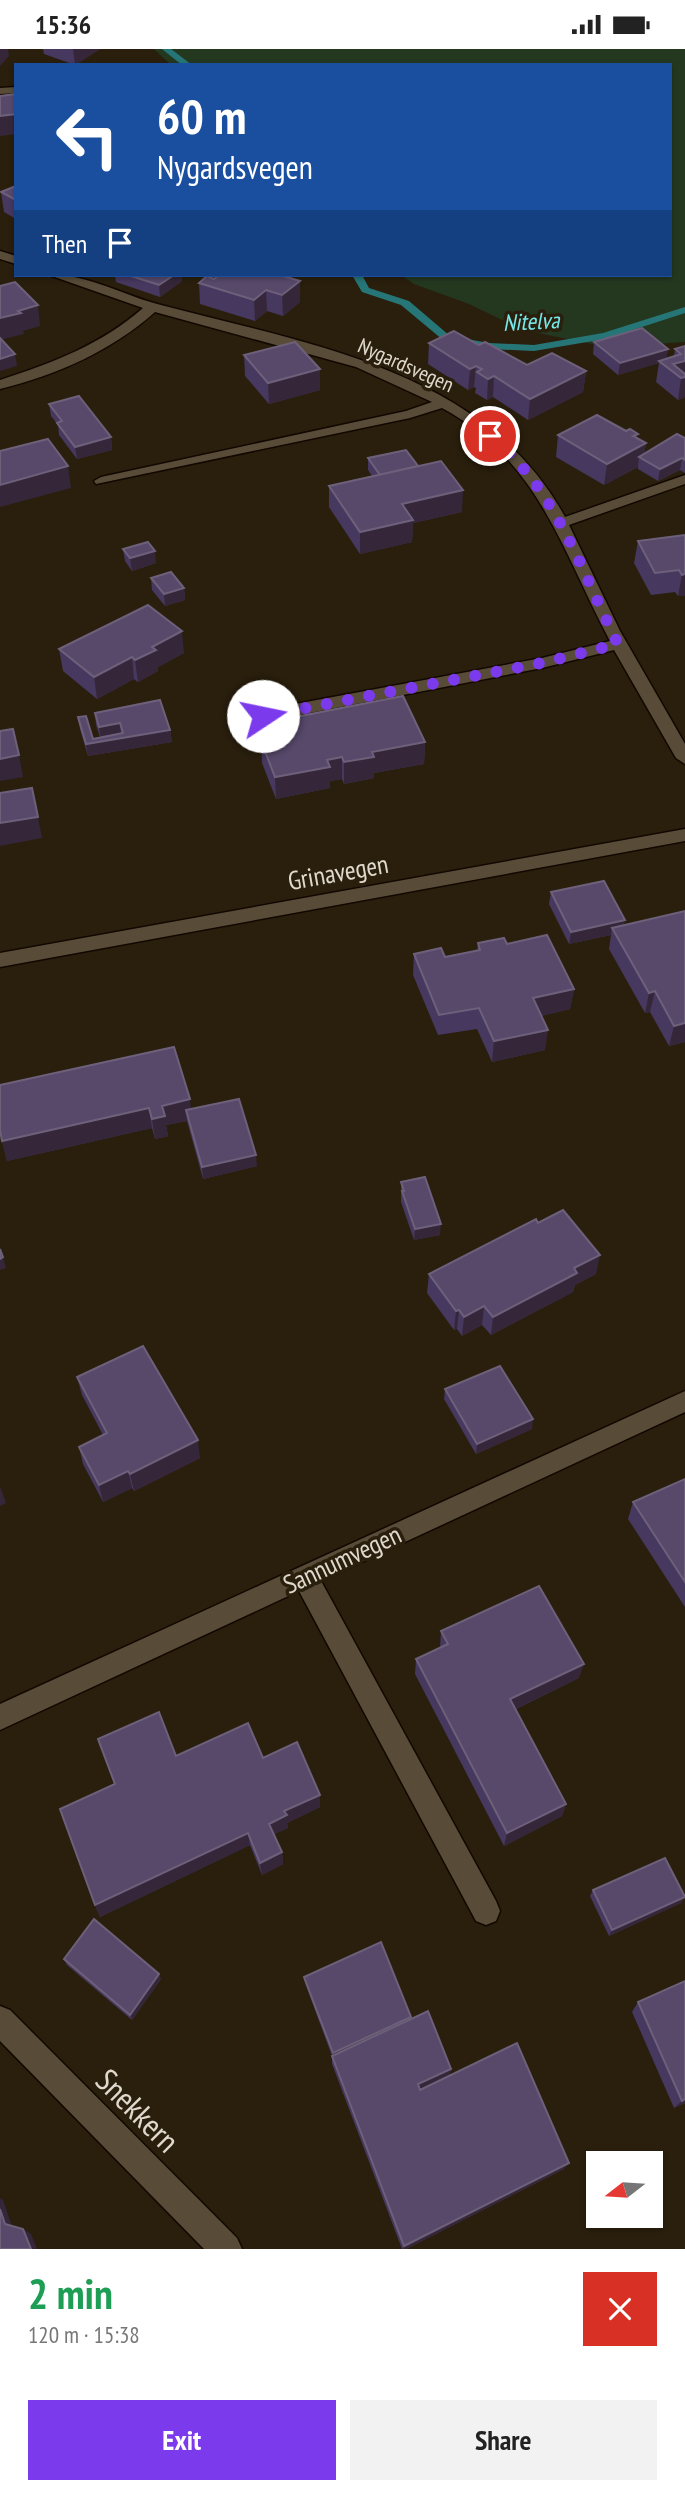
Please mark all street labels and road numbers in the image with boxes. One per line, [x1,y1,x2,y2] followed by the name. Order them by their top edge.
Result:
[354,332,458,398] street label: Nygardsvegen
[285,847,391,897] street label: Grinavegen
[278,1517,406,1601] street label: Sannumvegen
[87,2059,189,2161] street label: Snekkern

